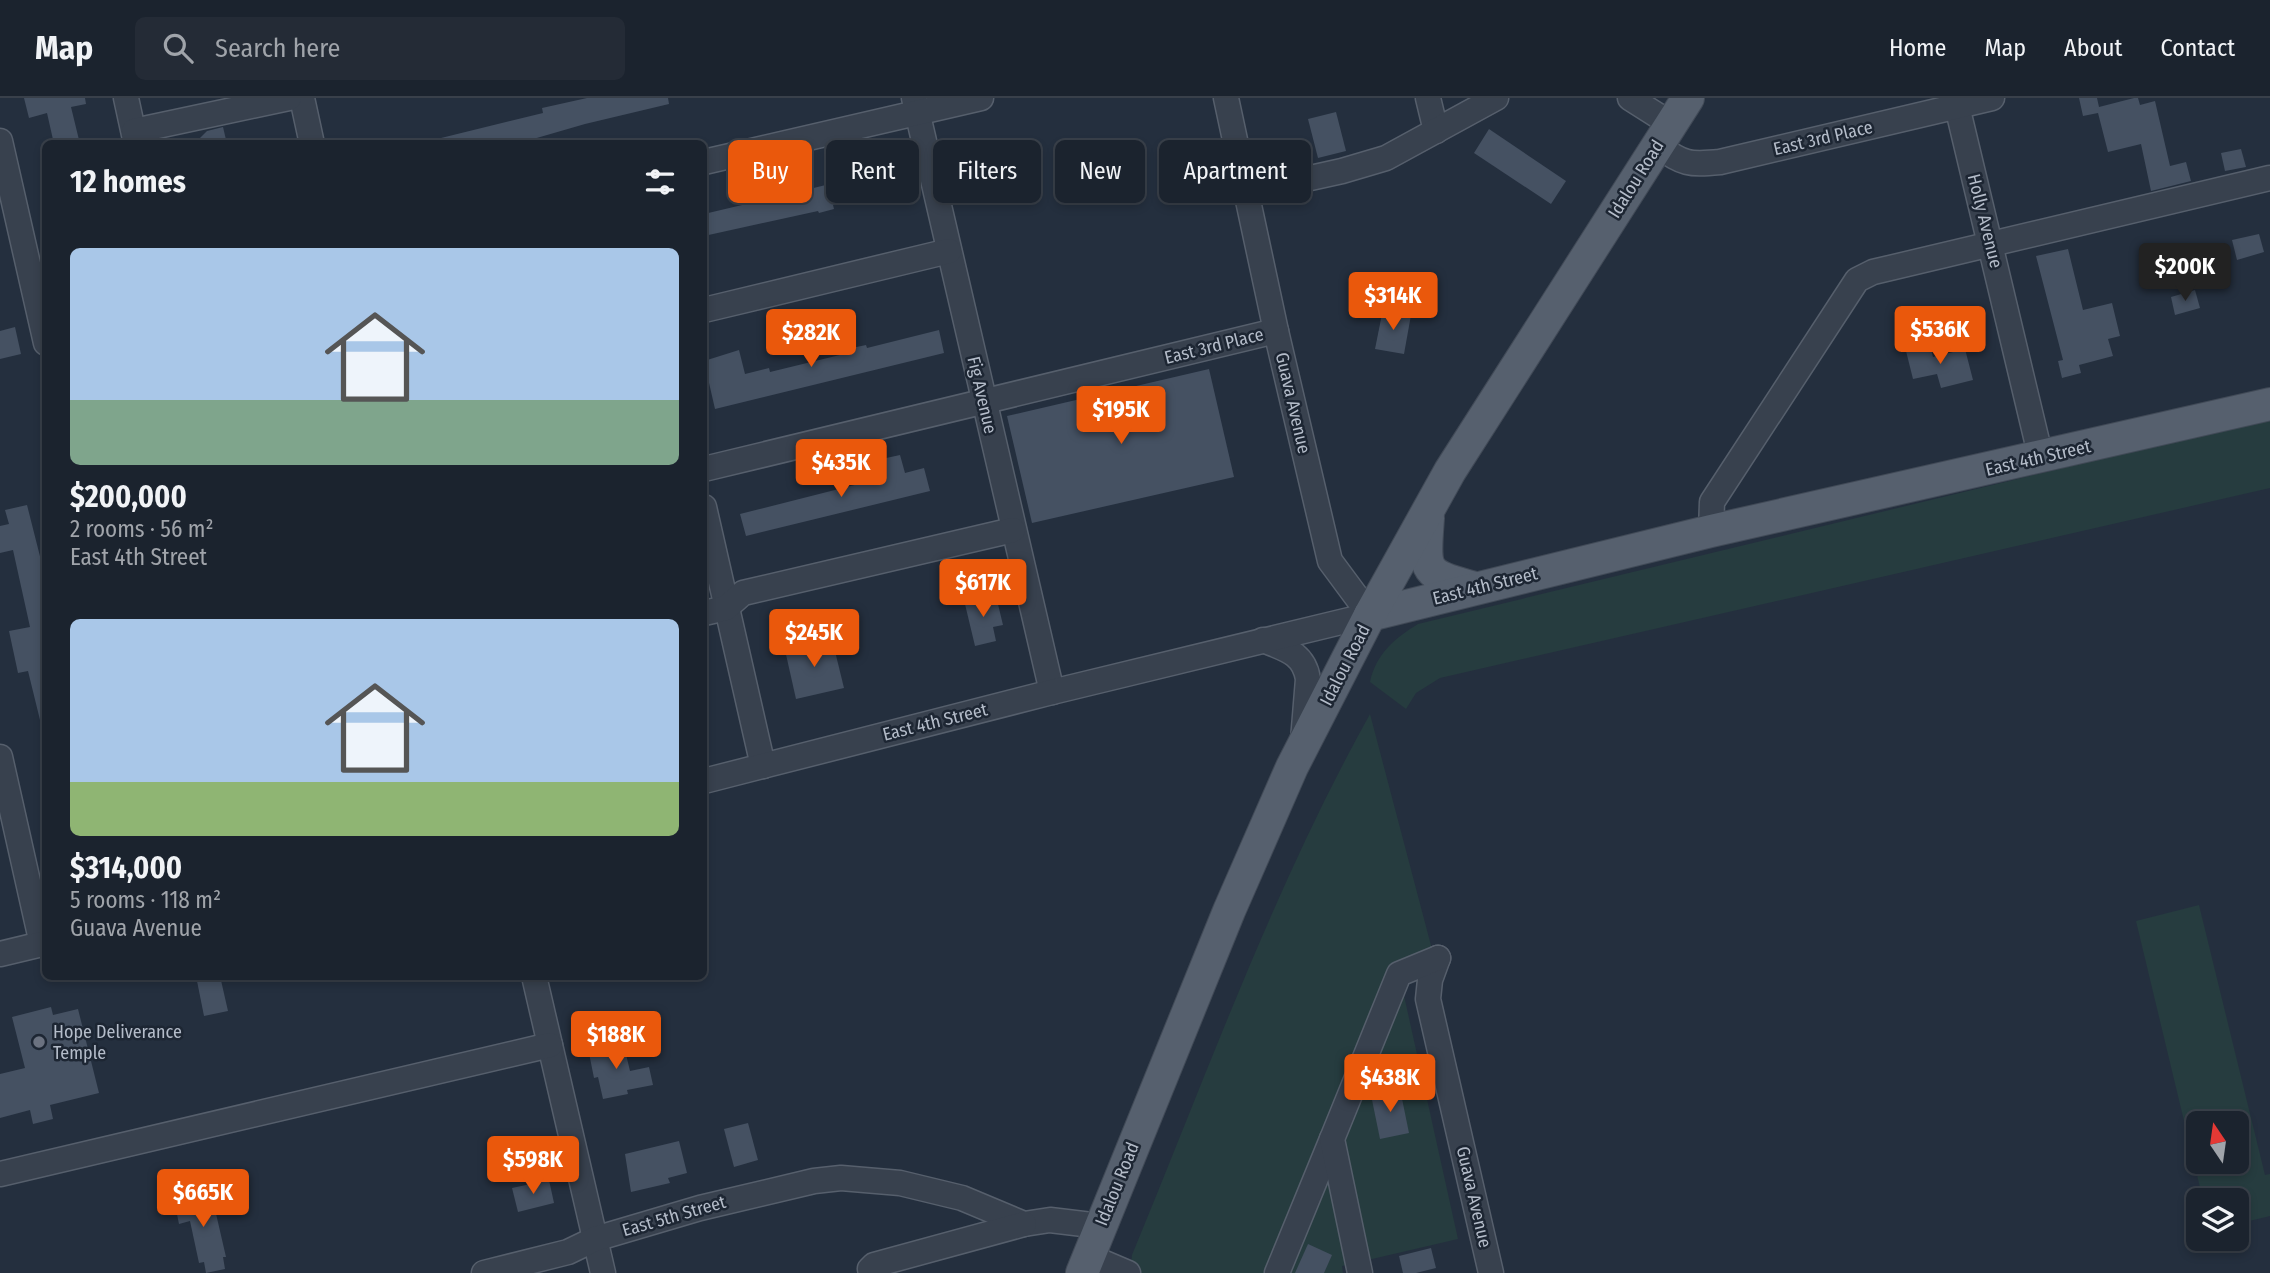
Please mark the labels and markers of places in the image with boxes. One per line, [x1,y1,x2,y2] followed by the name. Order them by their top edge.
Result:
[2136,244,2234,303] pin: $200K
[1344,272,1442,332] pin: $314K
[1891,306,1989,366] pin: $536K
[762,310,860,369] pin: $282K
[1072,386,1170,446] pin: $195K
[792,440,890,499] pin: $435K
[934,560,1032,619] pin: $617K
[765,610,863,669] pin: $245K
[567,1012,665,1071] pin: $188K
[53,1021,182,1064] place label: Hope Deliverance Temple
[31,1034,47,1050] marker: Hope Deliverance Temple
[1341,1054,1439,1114] pin: $438K
[484,1136,582,1196] pin: $598K
[154,1170,252,1229] pin: $665K

